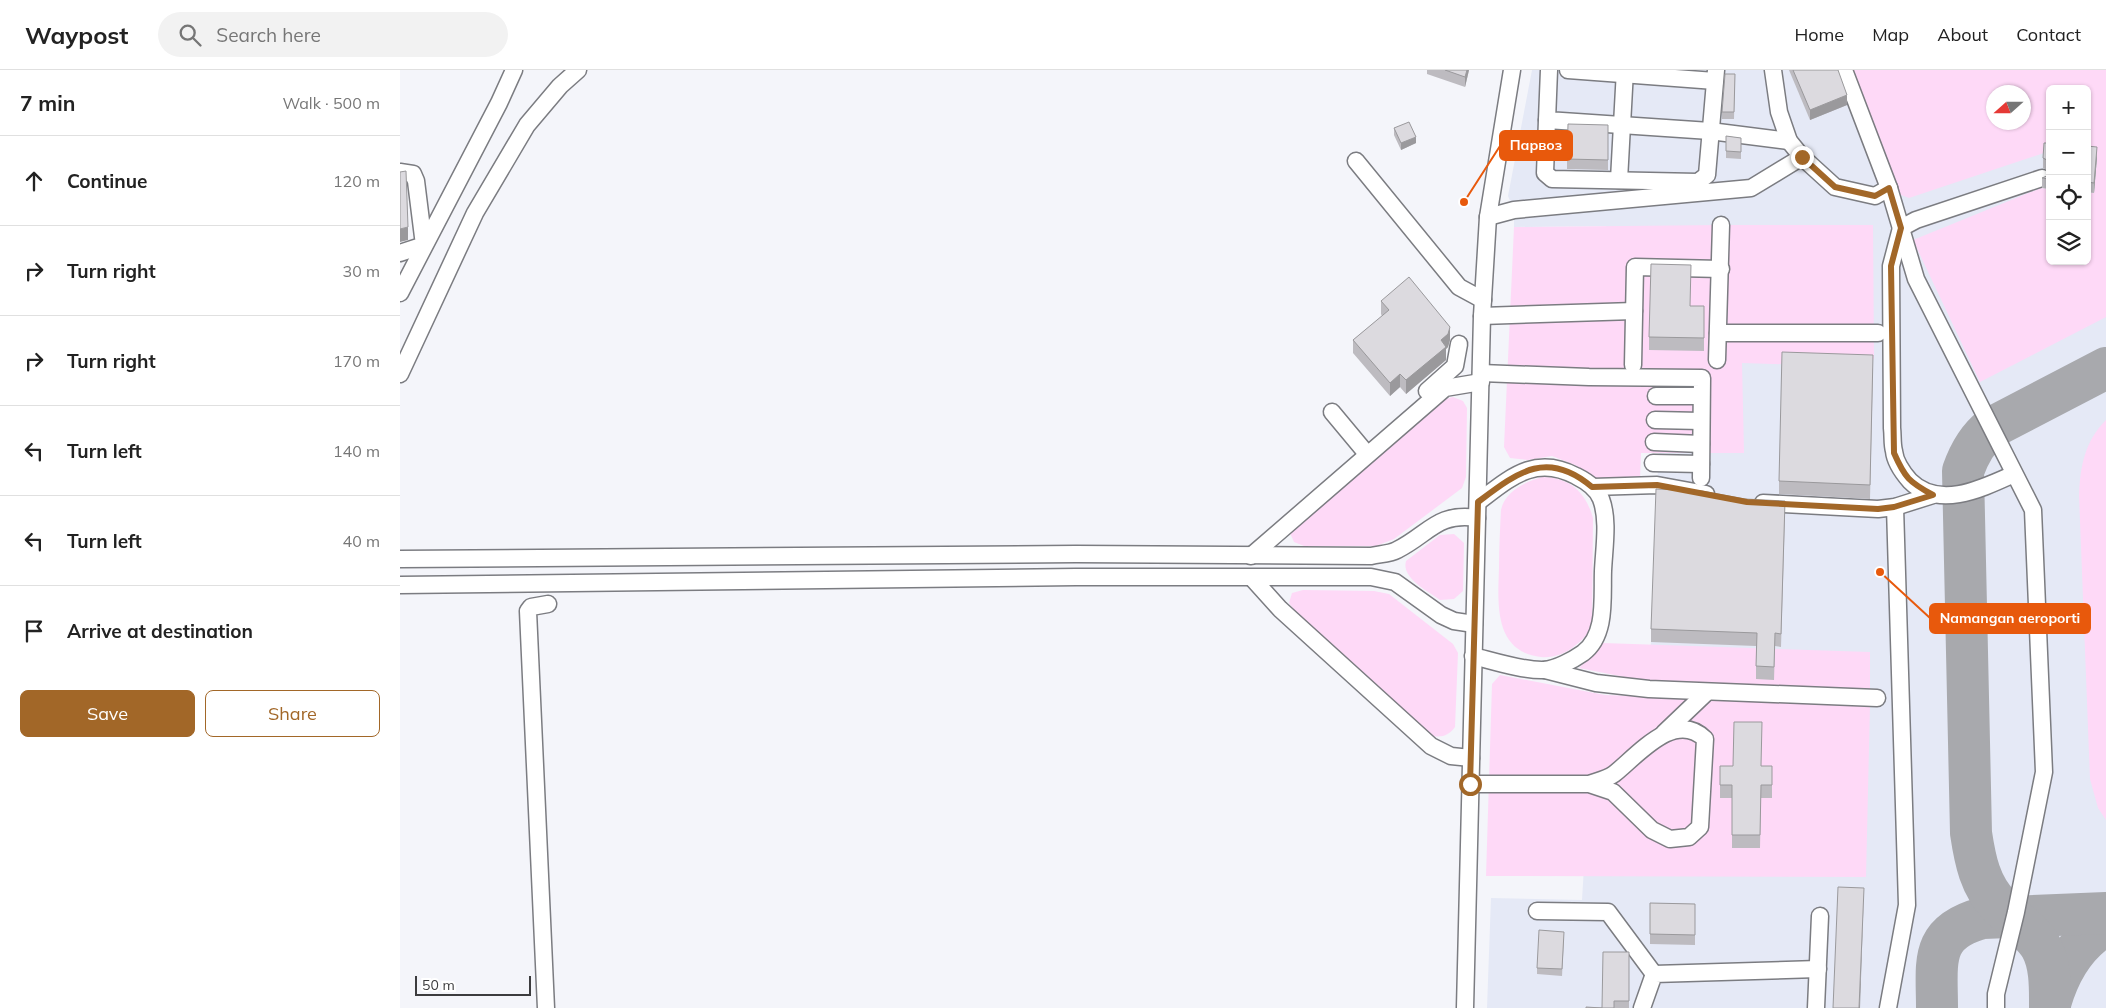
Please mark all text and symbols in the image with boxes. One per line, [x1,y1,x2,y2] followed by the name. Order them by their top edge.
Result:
[158,12,508,57] search box
[25,20,128,50] text: Waypost
[176,21,204,49] icon: search
[216,23,321,47] text: Search here
[1794,23,1844,46] text: Home
[1872,23,1909,46] text: Map
[1937,23,1988,46] text: About
[2016,23,2081,46] text: Contact
[1986,85,2031,130] north arrow
[2046,85,2091,265] map controls
[2046,85,2091,130] button: +
[20,90,75,116] text: 7 min
[282,93,380,113] text: Walk · 500 m
[2046,130,2091,175] button: −
[1500,131,1572,160] callout: Парвоз
[1510,136,1562,154] text: Парвоз
[1791,146,1814,169] route end
[20,167,48,195] icon: ahead
[67,169,147,193] text: Continue
[333,171,380,191] text: 120 m
[2046,175,2091,220] button: locate
[2046,220,2091,265] button: layers
[20,257,48,285] icon: right
[67,259,156,283] text: Turn right
[343,261,380,281] text: 30 m
[20,347,48,375] icon: right
[67,349,156,373] text: Turn right
[333,351,380,371] text: 170 m
[20,437,48,465] icon: left
[67,439,142,463] text: Turn left
[333,441,380,461] text: 140 m
[20,527,48,555] icon: left
[67,529,142,553] text: Turn left
[343,531,380,551] text: 40 m
[1930,604,2090,633] callout: Namangan aeroporti
[1940,609,2080,627] text: Namangan aeroporti
[20,617,48,645] icon: arrive
[67,619,253,643] text: Arrive at destination
[20,690,195,737] button: Save
[205,690,380,737] button: Share
[1459,773,1482,796] route start
[415,973,531,996] scale bar
[422,976,455,994] text: 50 m

